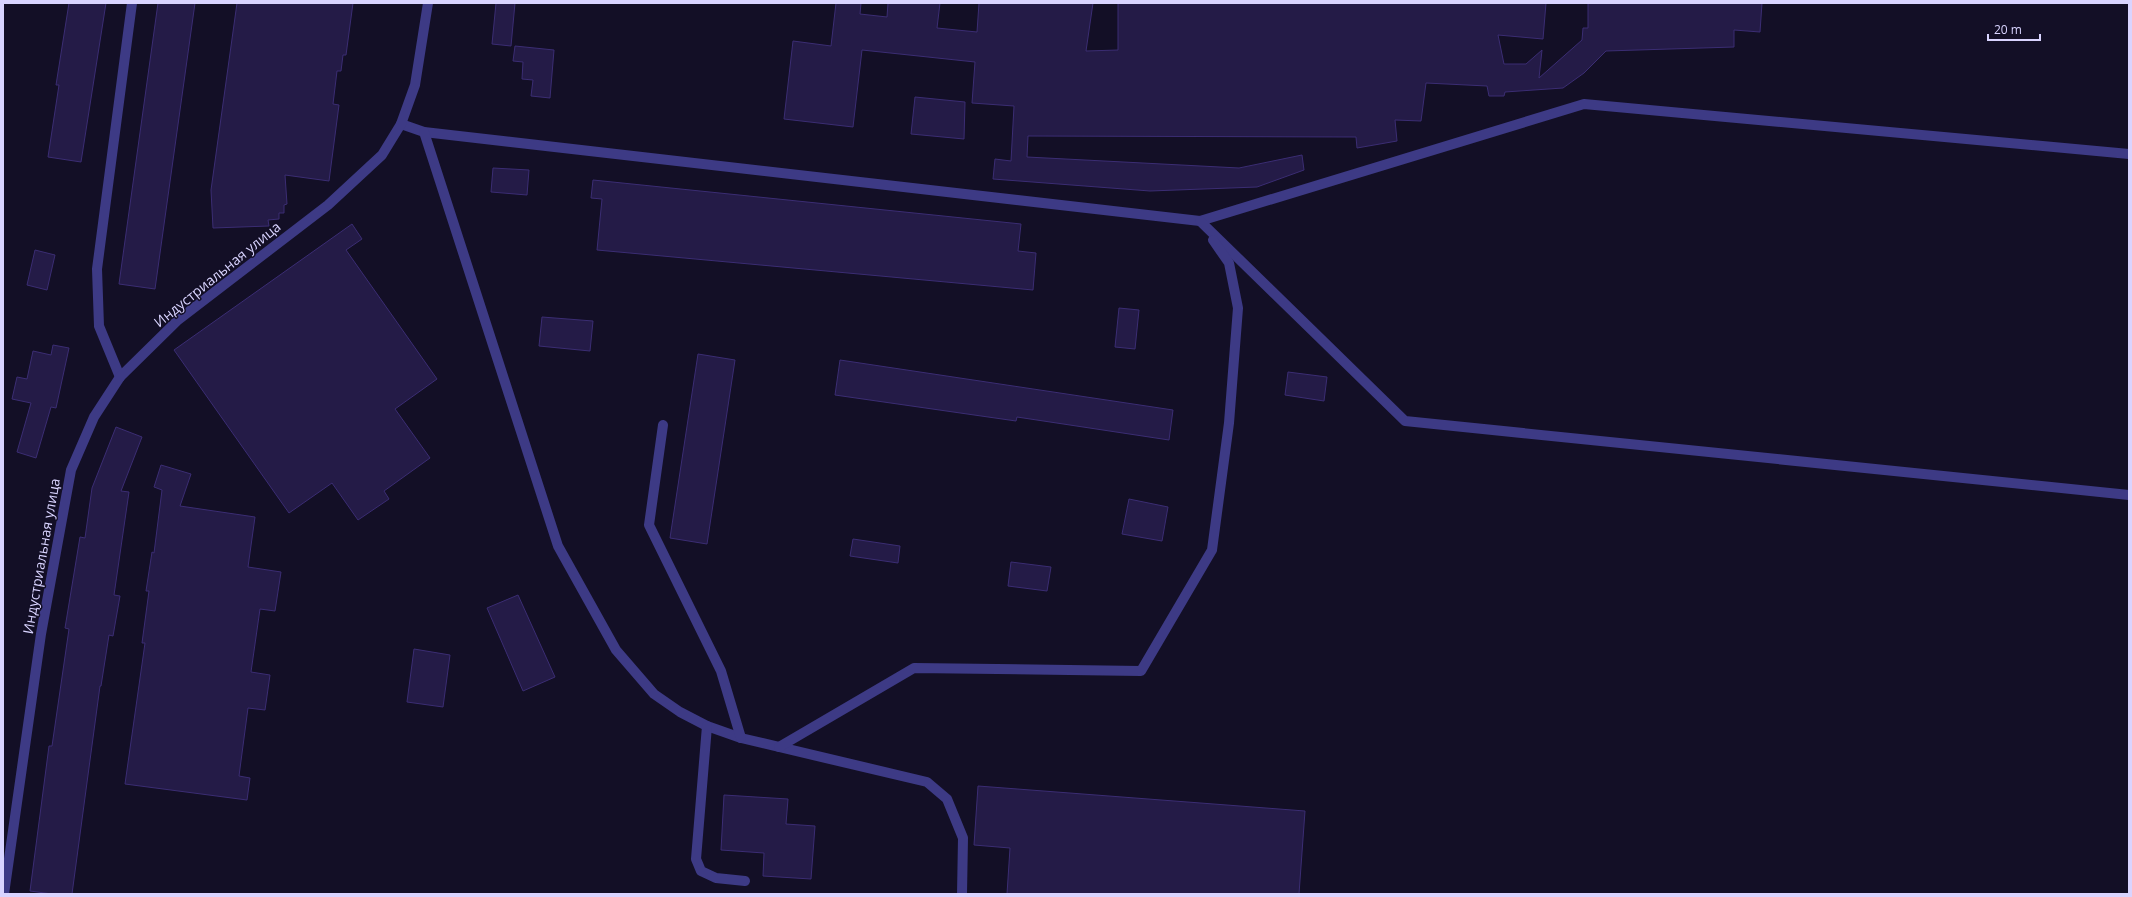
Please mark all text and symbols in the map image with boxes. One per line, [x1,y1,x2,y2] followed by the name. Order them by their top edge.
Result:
[1988,16,2040,42] scale bar
[1994,21,2022,38] text: 20 m
[150,217,284,331] street label: Индустриальная улица
[18,477,64,635] street label: Индустриальная улица

